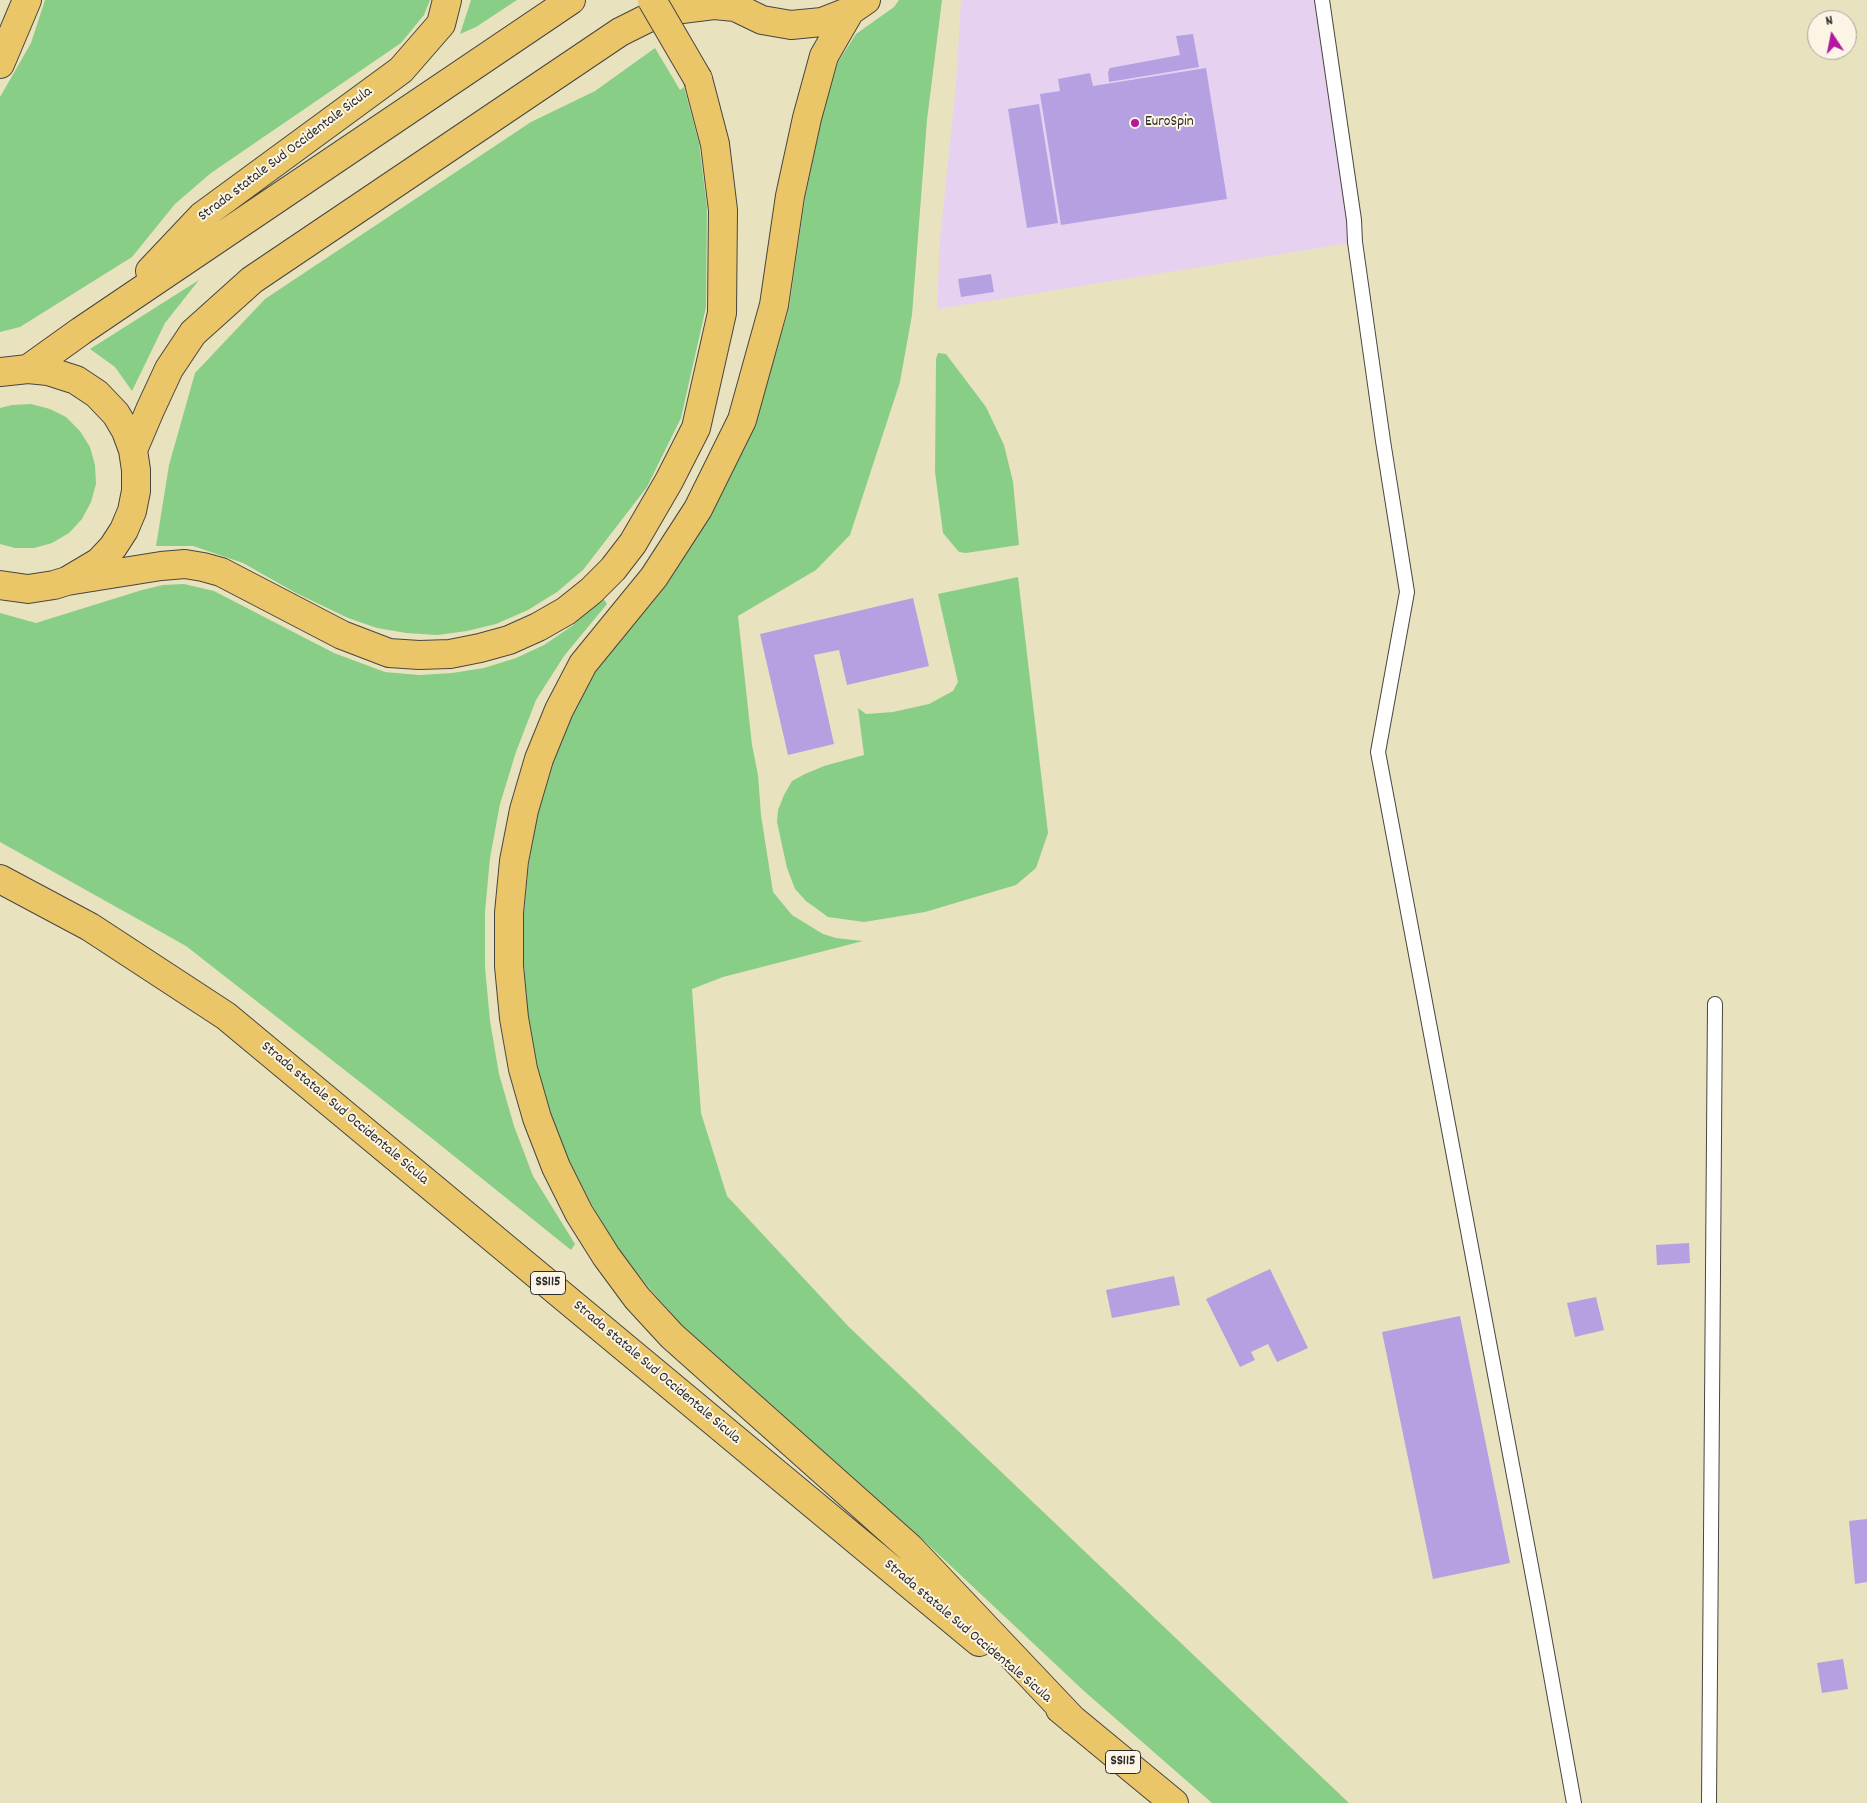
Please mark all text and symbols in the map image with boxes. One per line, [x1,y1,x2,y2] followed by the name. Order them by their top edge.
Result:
[1807,10,1857,60] north arrow
[1824,11,1835,32] text: N
[195,84,377,226] street label: Strada statale Sud Occidentale Sicula
[1145,114,1194,132] place label: EuroSpin
[1129,117,1141,129] marker: EuroSpin
[256,1038,432,1190] street label: Strada statale Sud Occidentale Sicula
[530,1272,566,1295] road number: SS115
[568,1297,744,1449] street label: Strada statale Sud Occidentale Sicula
[879,1556,1055,1708] street label: Strada statale Sud Occidentale Sicula
[1106,1750,1140,1774] road number: SS115

